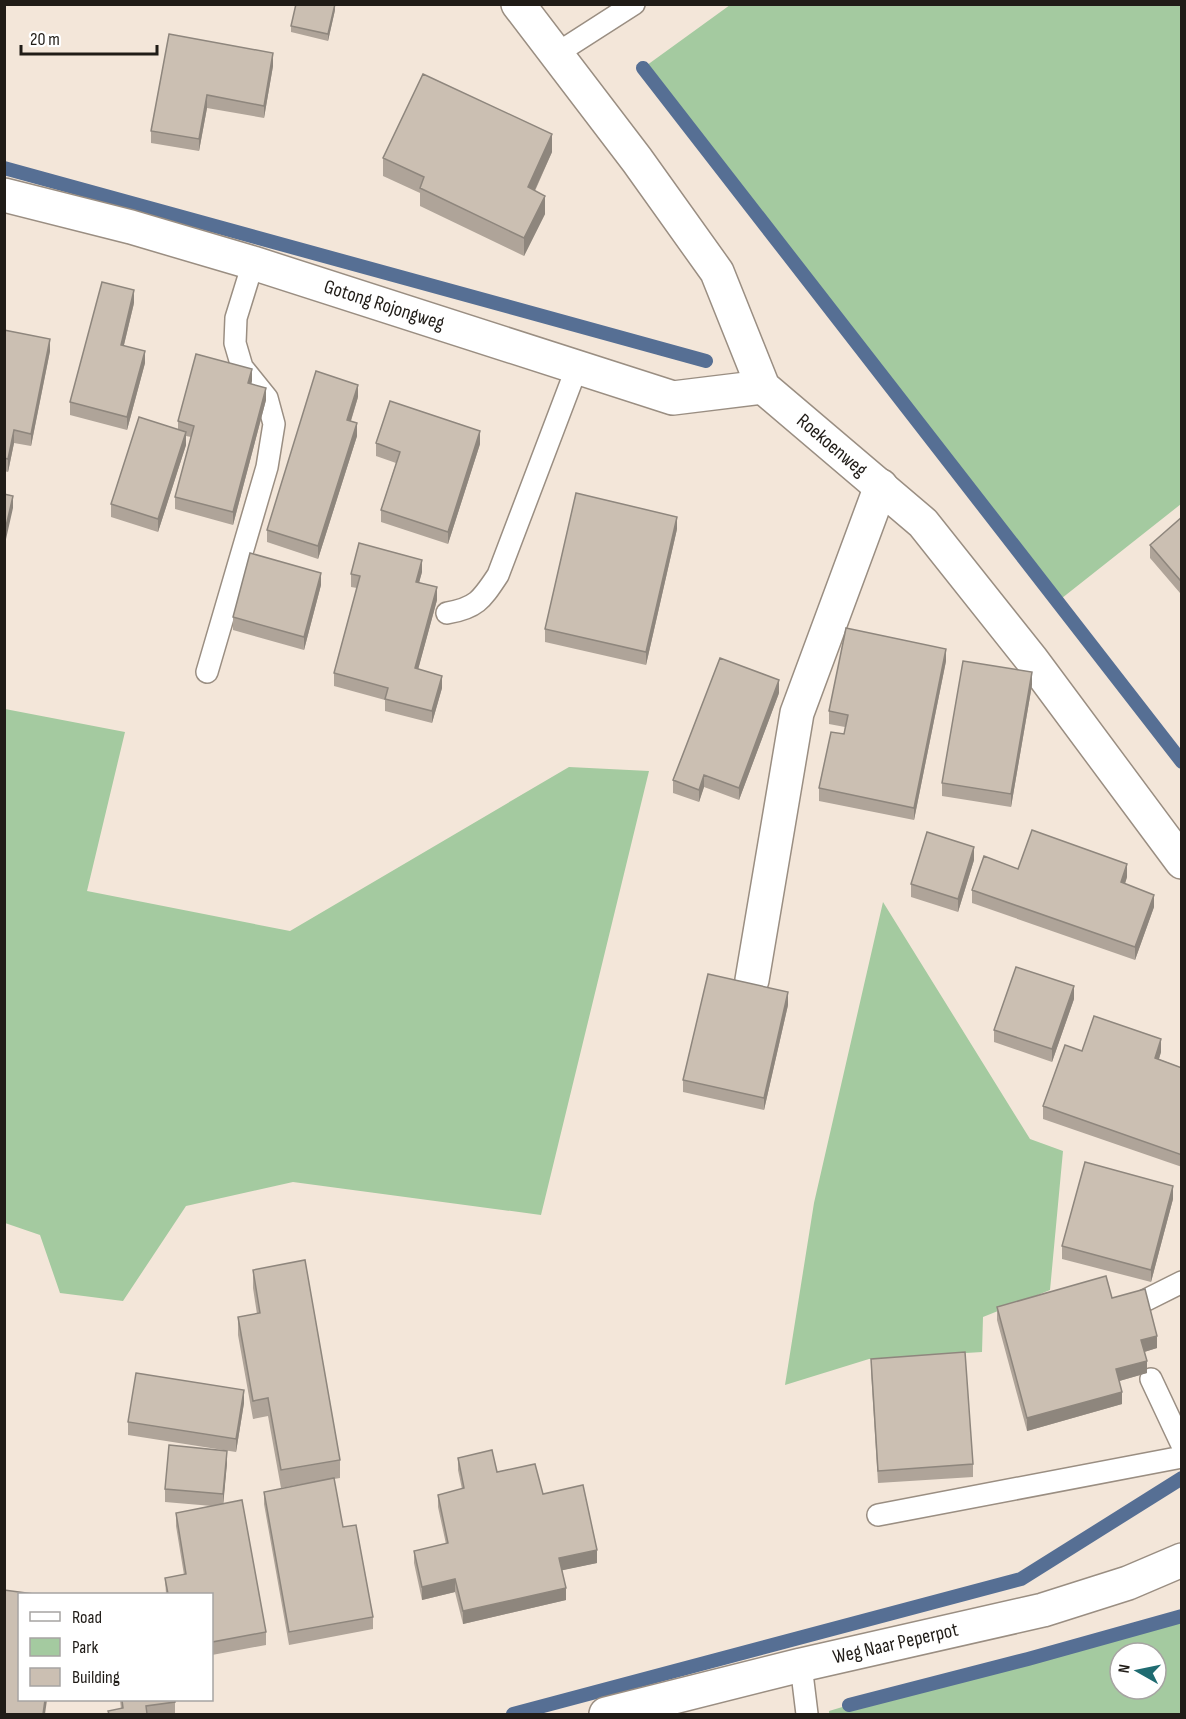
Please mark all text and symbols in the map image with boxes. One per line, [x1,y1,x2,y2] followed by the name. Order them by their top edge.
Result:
[21,18,158,56] scale bar
[30,29,60,50] text: 20 m
[321,275,447,336] street label: Gotong Rojongweg
[792,409,872,482] street label: Roekoenweg
[18,1593,213,1701] legend
[72,1607,102,1628] text: Road
[831,1618,960,1669] street label: Weg Naar Peperpot
[72,1637,98,1658] text: Park
[1108,1641,1168,1701] north arrow
[1115,1663,1135,1675] text: N
[72,1667,120,1688] text: Building

